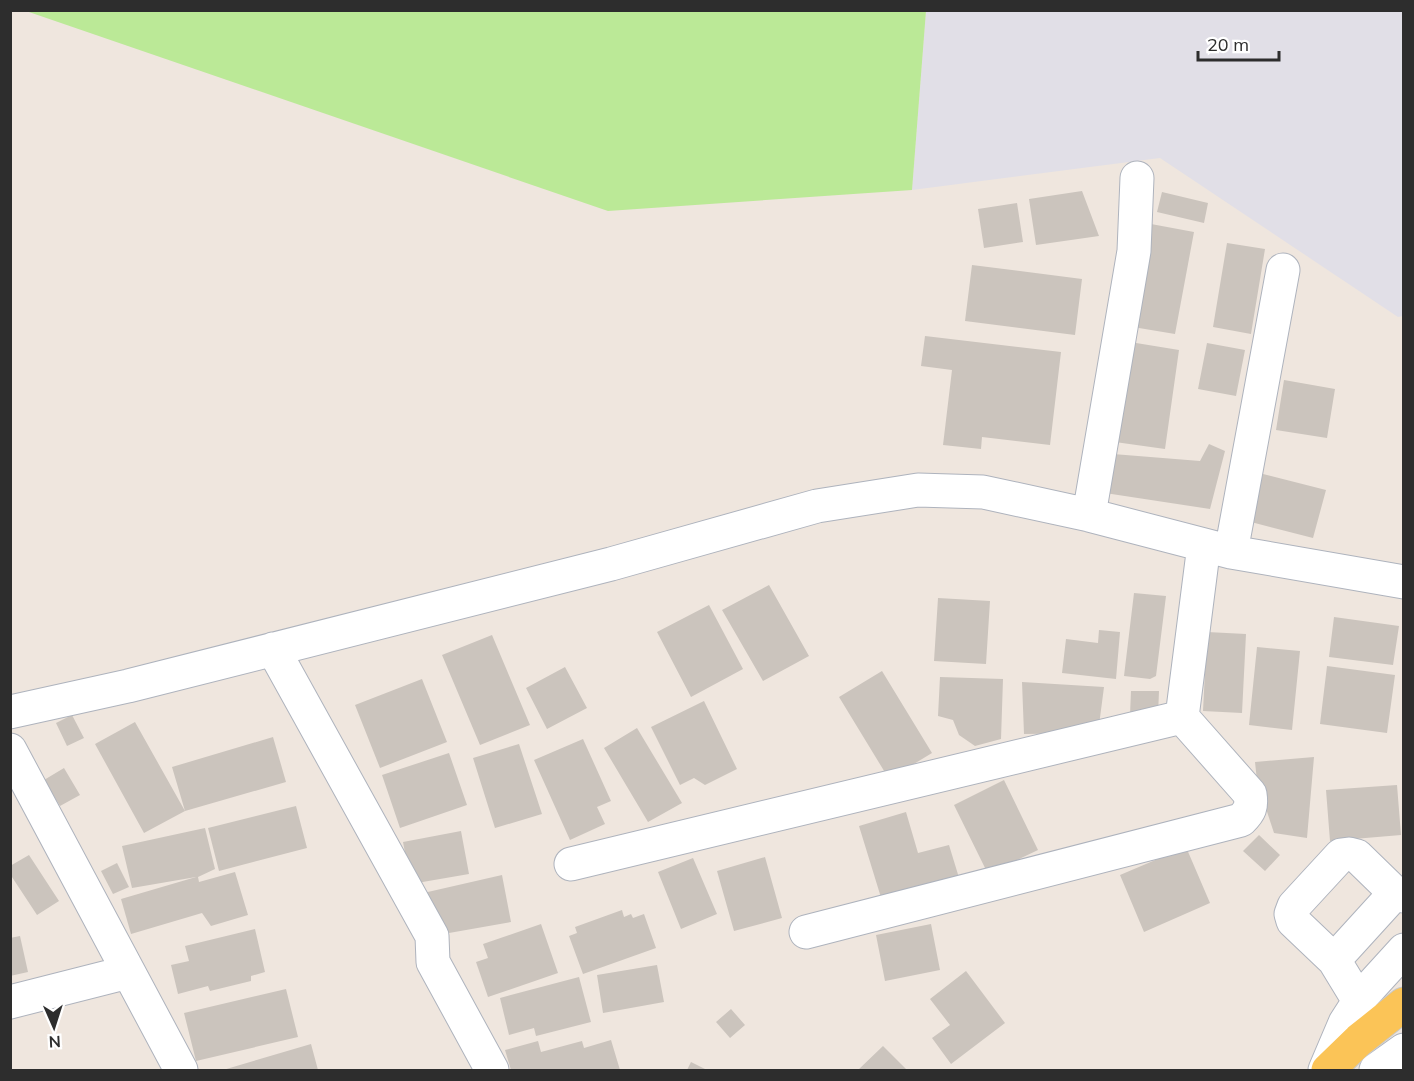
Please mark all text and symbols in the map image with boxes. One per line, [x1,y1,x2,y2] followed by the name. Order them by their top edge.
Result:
[1198,24,1279,62] scale bar
[1207,33,1249,56] text: 20 m
[24,997,84,1057] north arrow
[48,1032,61,1052] text: N

